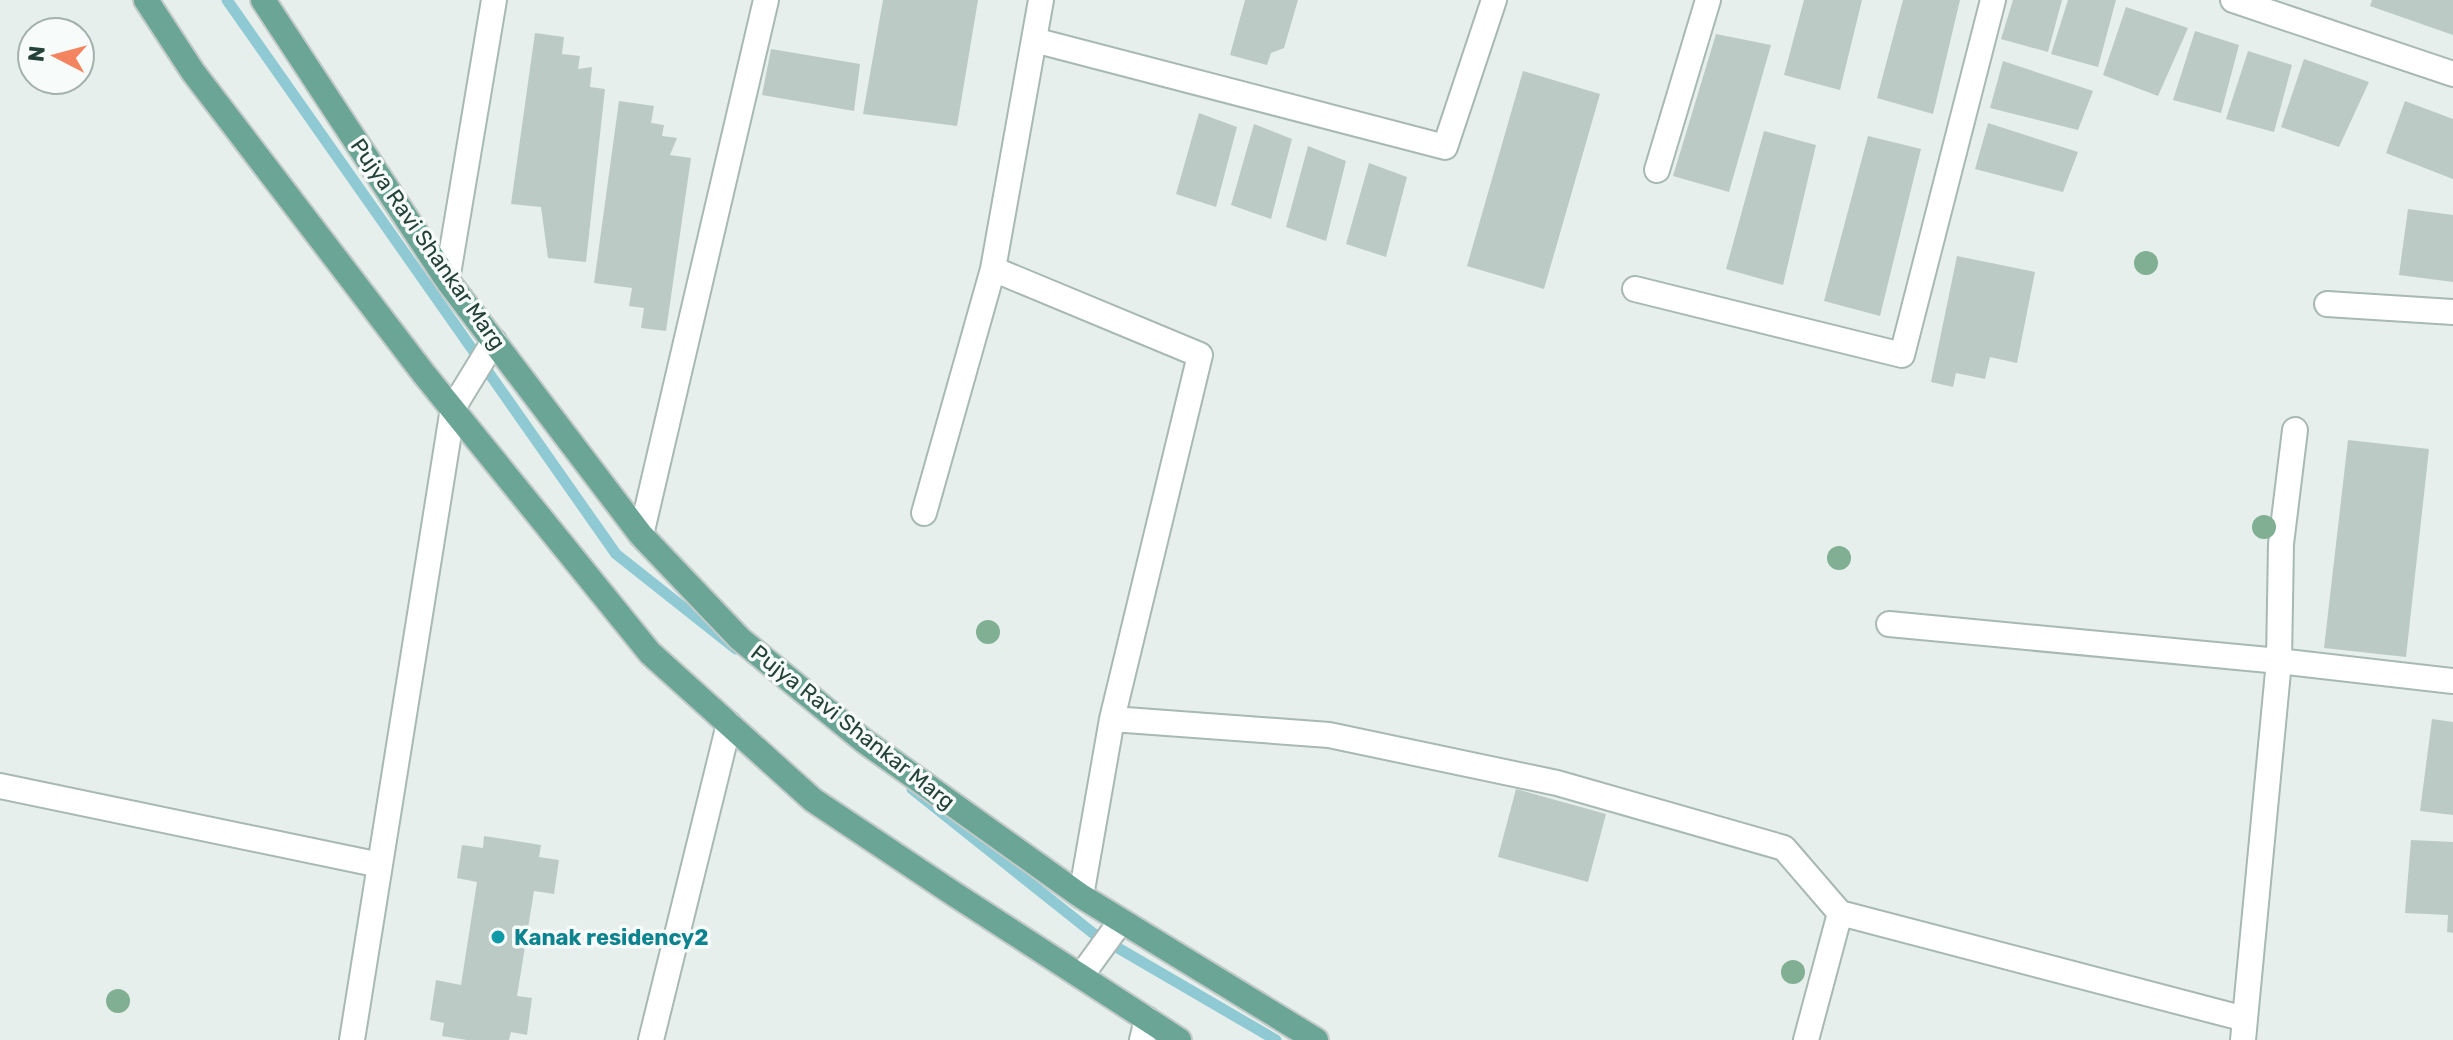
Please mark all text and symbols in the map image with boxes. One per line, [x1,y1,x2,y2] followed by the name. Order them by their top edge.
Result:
[16,16,96,96] north arrow
[22,45,51,63] text: N
[345,133,511,355] street label: Pujya Ravi Shankar Marg
[746,639,960,815] street label: Pujya Ravi Shankar Marg
[514,924,709,951] place label: Kanak residency2
[489,928,507,946] marker: Kanak residency2

